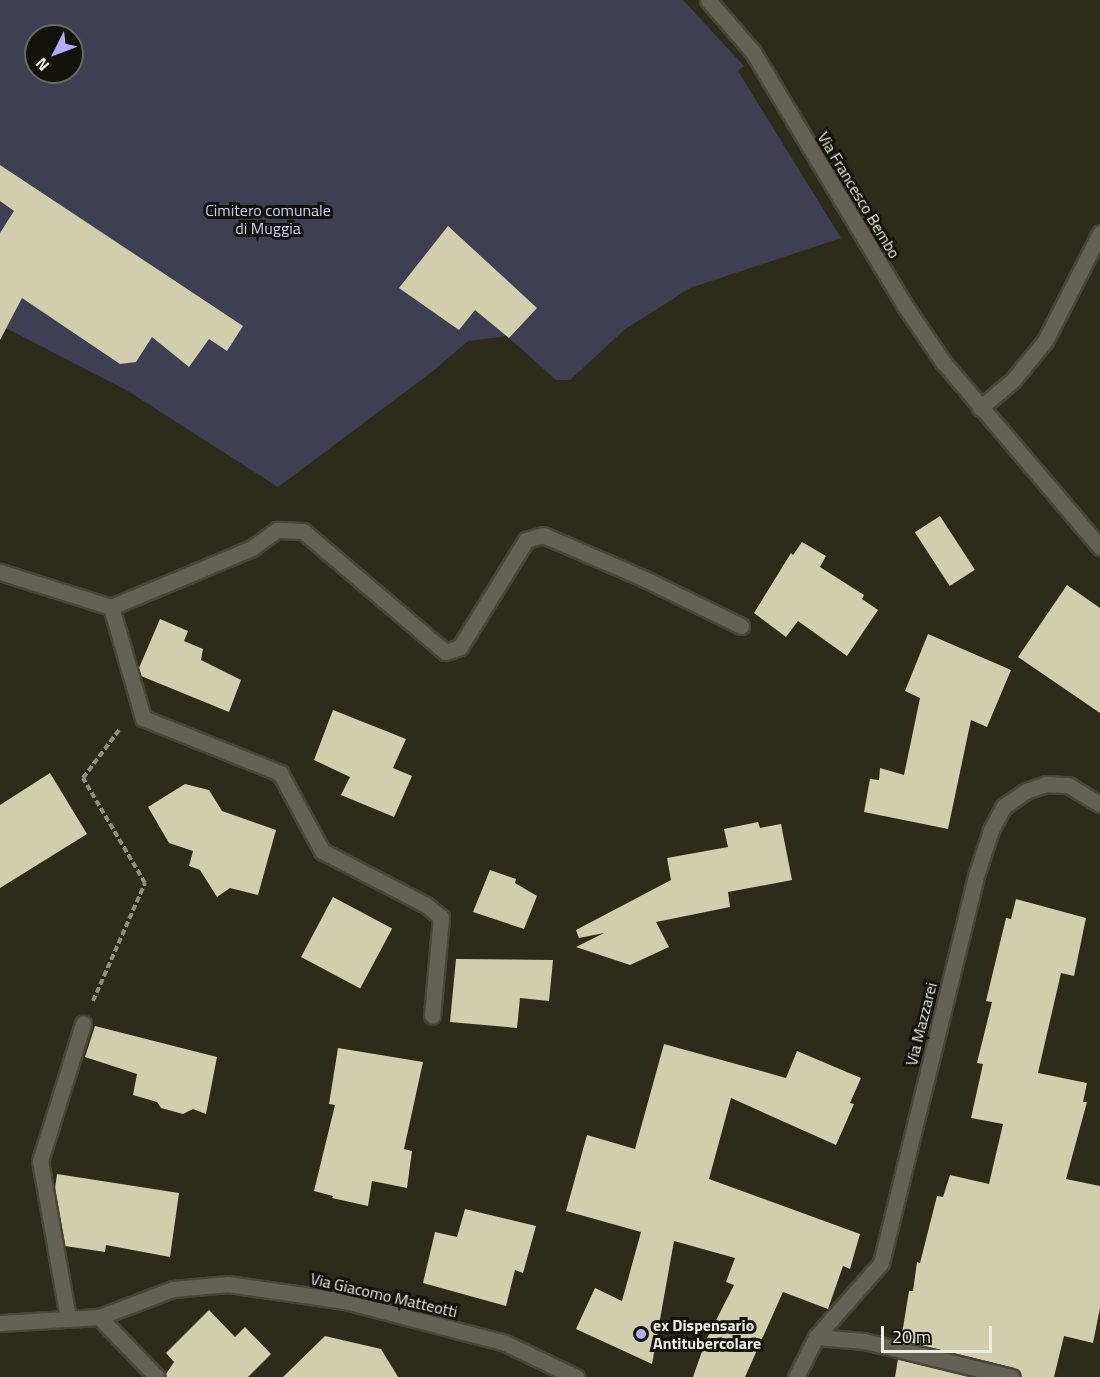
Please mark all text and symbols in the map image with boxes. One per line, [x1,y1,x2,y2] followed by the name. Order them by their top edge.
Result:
[24,24,84,84] north arrow
[29,53,55,77] text: N
[814,128,904,262] street label: Via Francesco Bembo
[205,200,331,238] park label: Cimitero comunale di Muggia
[901,980,941,1068] street label: Via Mazzarei
[309,1269,459,1321] street label: Via Giacomo Matteotti
[884,1314,995,1352] scale bar
[653,1315,761,1353] place label: ex Dispensario Antitubercolare
[892,1323,931,1350] text: 20 m
[634,1327,648,1341] marker: ex Dispensario Antitubercolare

